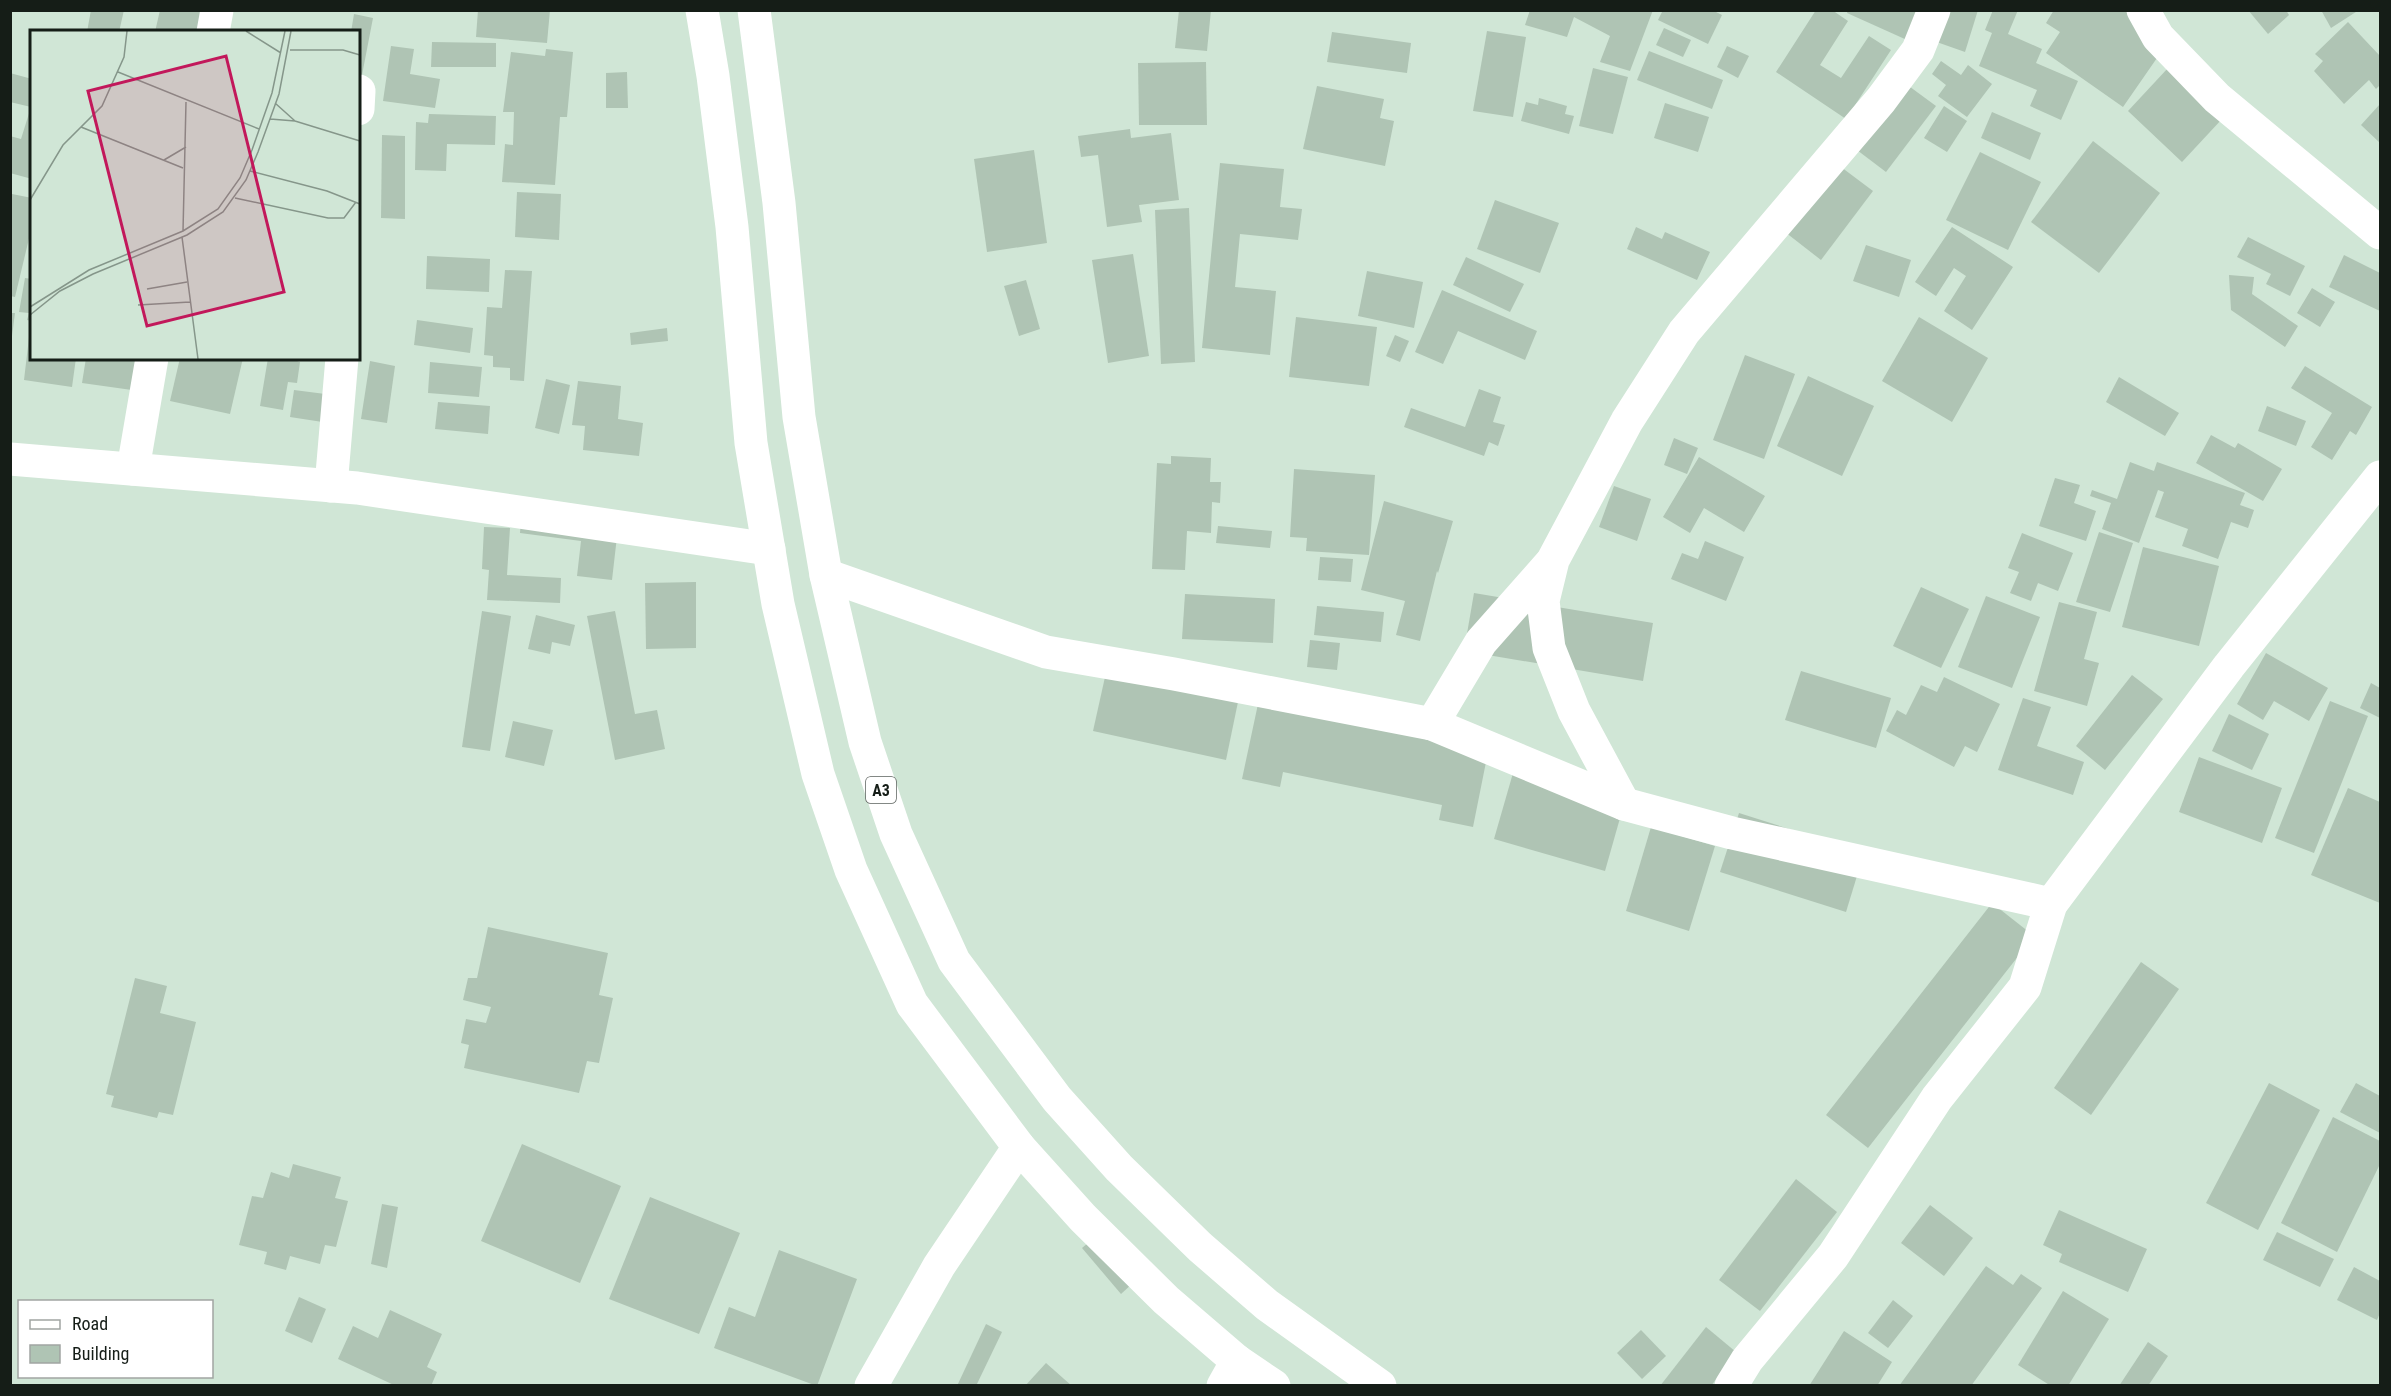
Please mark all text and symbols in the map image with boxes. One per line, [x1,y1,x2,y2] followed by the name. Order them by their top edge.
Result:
[30,30,360,360] inset map
[866,777,896,803] road number: A3
[18,1300,213,1378] legend
[72,1313,108,1334] text: Road
[72,1343,129,1364] text: Building

